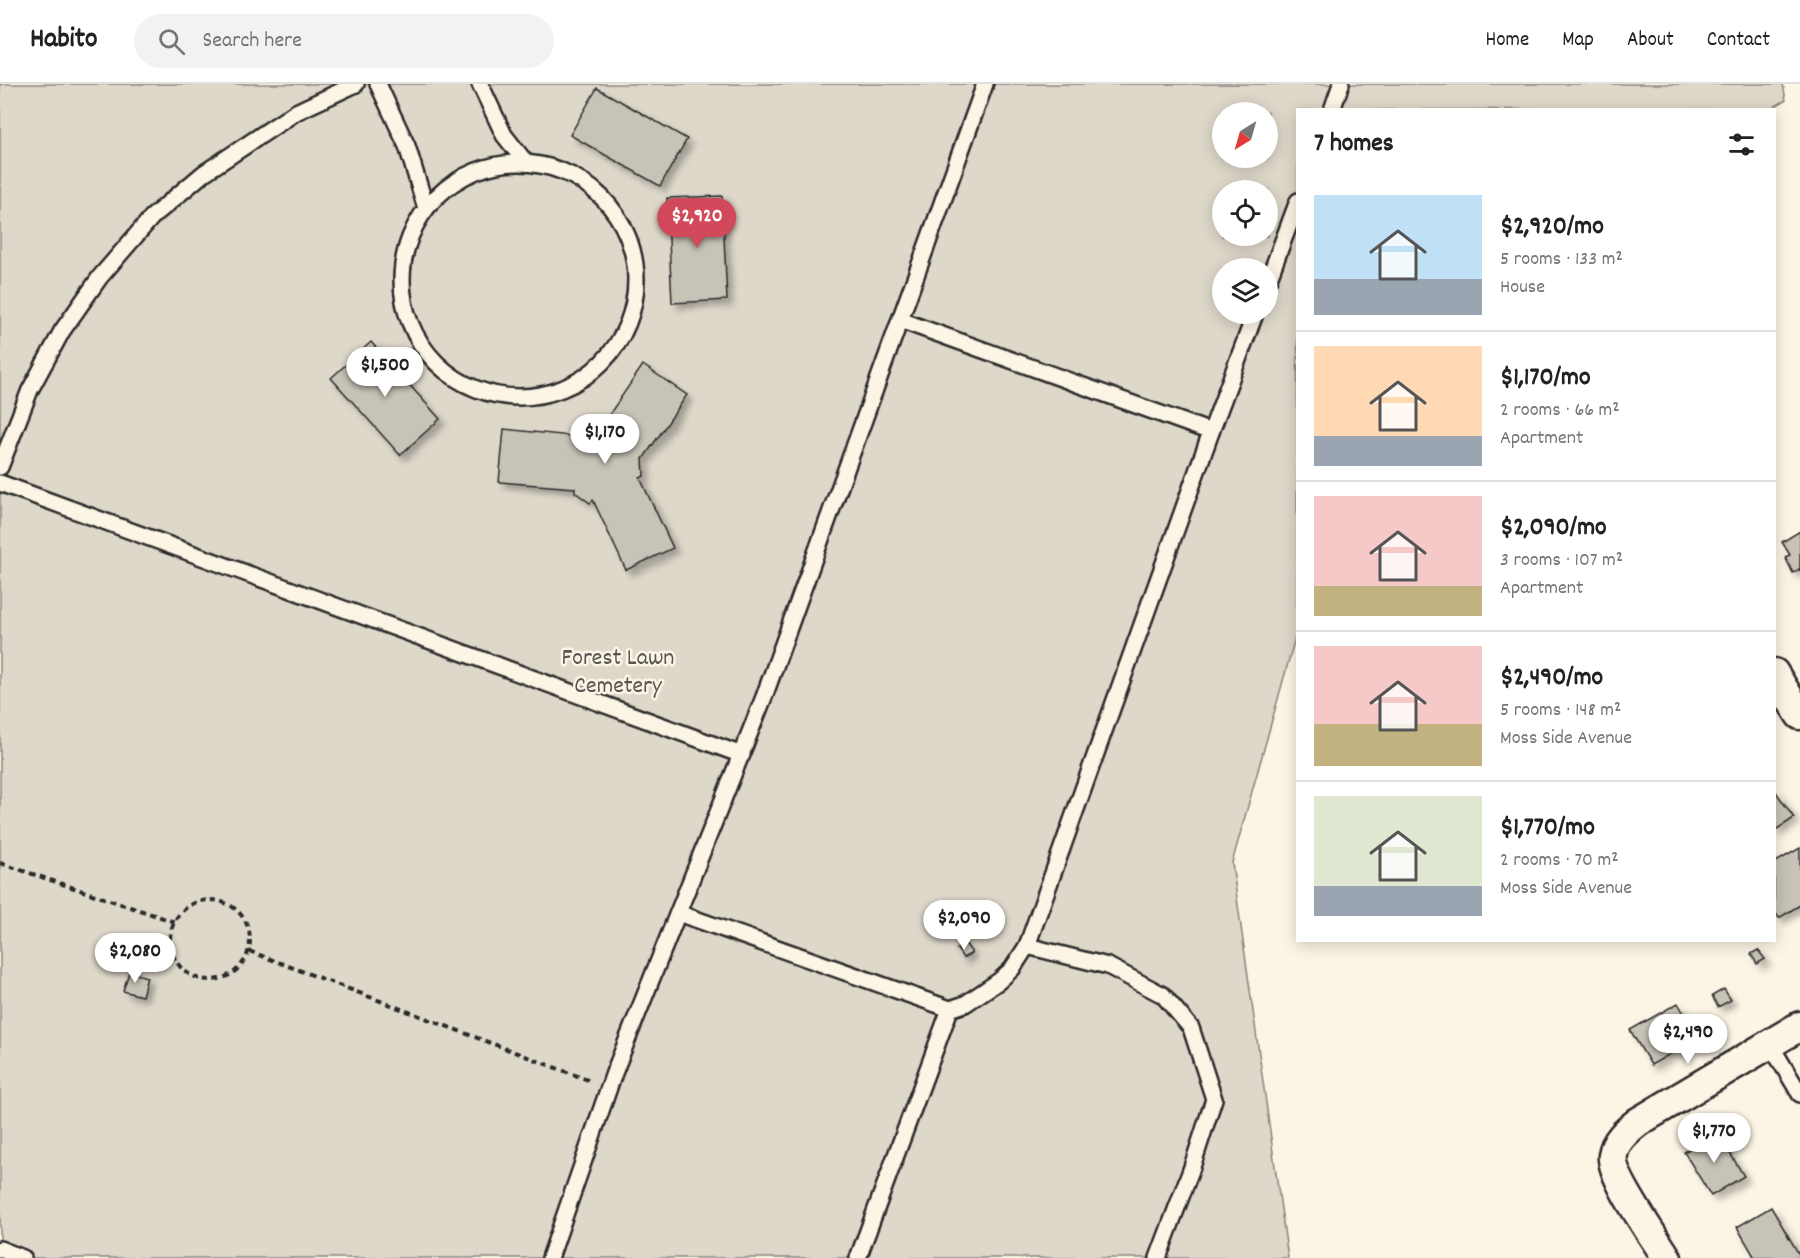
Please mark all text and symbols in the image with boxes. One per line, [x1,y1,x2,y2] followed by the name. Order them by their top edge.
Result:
[134,14,554,68] search box
[30,21,98,61] text: Habito
[155,25,188,58] icon: search
[203,26,302,57] text: Search here
[1485,26,1529,56] text: Home
[1562,26,1594,56] text: Map
[1627,26,1674,56] text: About
[1707,26,1770,56] text: Contact
[1212,102,1278,168] north arrow
[1212,102,1278,324] map controls
[1314,126,1394,163] text: 7 homes
[1725,128,1758,161] icon: filters
[1212,180,1278,246] button: locate
[648,198,746,249] pin: $2,920
[671,203,723,231] text: $2,920
[1500,209,1604,246] text: $2,920/mo
[1362,219,1434,291] icon: home
[1500,246,1623,274] text: 5 rooms · 133 m²
[1212,258,1278,324] button: layers
[1500,274,1545,302] text: House
[336,347,434,398] pin: $1,500
[360,352,410,380] text: $1,500
[1500,360,1590,397] text: $1,170/mo
[1362,370,1434,442] icon: home
[1500,397,1620,425] text: 2 rooms · 66 m²
[556,414,654,465] pin: $1,170
[584,419,626,447] text: $1,170
[1500,425,1583,453] text: Apartment
[1500,510,1607,547] text: $2,090/mo
[1362,520,1434,592] icon: home
[1500,547,1623,575] text: 3 rooms · 107 m²
[1500,575,1583,603] text: Apartment
[562,642,674,704] park label: Forest Lawn Cemetery
[1500,660,1603,697] text: $2,490/mo
[1362,670,1434,742] icon: home
[1500,697,1621,725] text: 5 rooms · 148 m²
[1500,725,1632,753] text: Moss Side Avenue
[1500,810,1595,847] text: $1,770/mo
[1362,820,1434,892] icon: home
[1500,847,1619,875] text: 2 rooms · 70 m²
[1500,875,1632,903] text: Moss Side Avenue
[915,900,1013,951] pin: $2,090
[937,905,991,933] text: $2,090
[86,933,184,984] pin: $2,080
[109,938,161,966] text: $2,080
[1639,1014,1737,1065] pin: $2,490
[1662,1019,1714,1047] text: $2,490
[1665,1113,1763,1164] pin: $1,770
[1692,1118,1736,1146] text: $1,770

